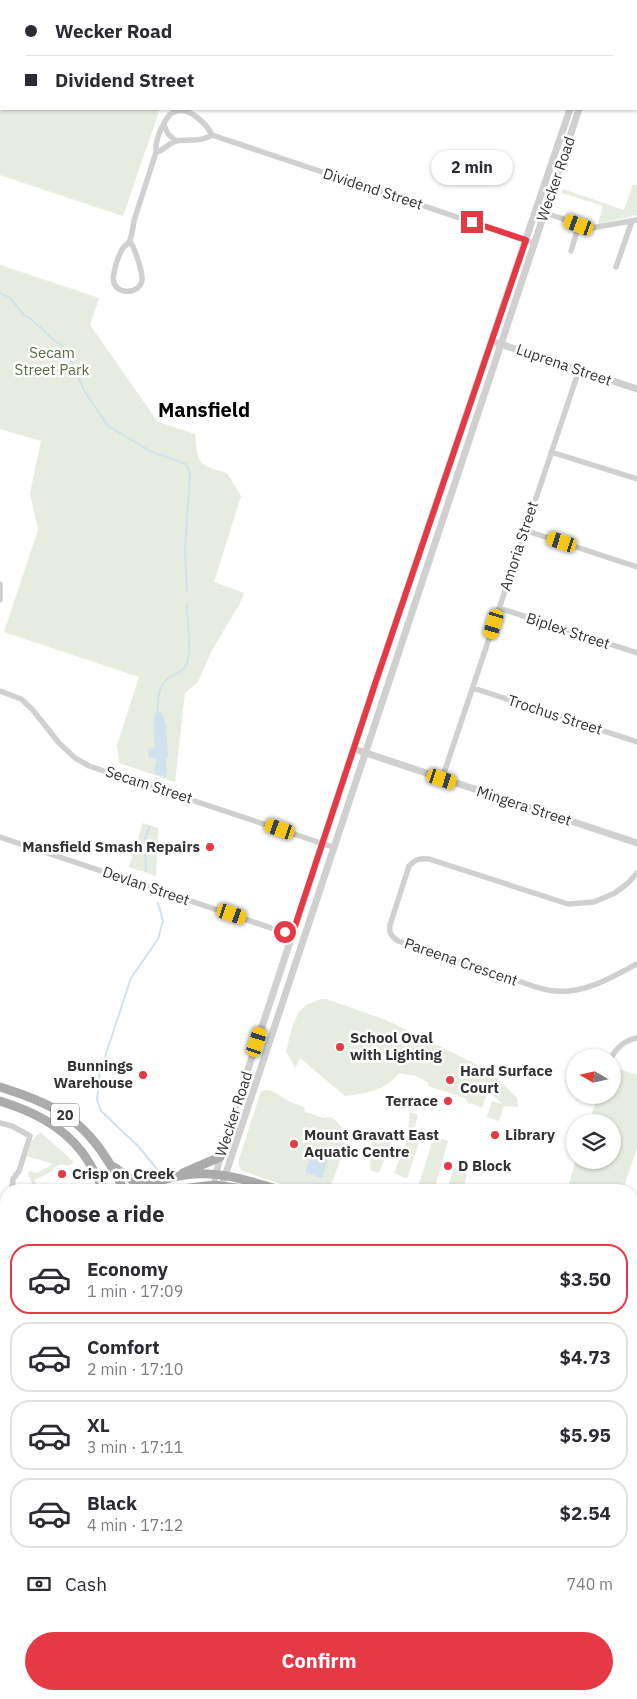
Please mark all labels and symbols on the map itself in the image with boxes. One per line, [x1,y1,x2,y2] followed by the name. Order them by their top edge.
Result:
[532,134,579,224] street label: Wecker Road
[431,150,513,184] callout: 2 min
[321,163,425,214] street label: Dividend Street
[461,211,483,233] route end
[562,213,595,237] car
[514,339,614,390] street label: Luprena Street
[14,343,90,379] park label: Secam Street Park
[158,396,250,423] district label: Mansfield
[495,499,542,593] street label: Amoria Street
[545,530,578,554] car
[482,607,505,641] car
[524,608,612,653] street label: Biplex Street
[505,690,605,739] street label: Trochus Street
[103,762,195,808] street label: Secam Street
[425,767,458,791] car
[474,781,574,830] street label: Mingera Street
[263,817,296,841] car
[22,837,200,856] place label: Mansfield Smash Repairs
[204,841,216,853] marker: Mansfield Smash Repairs
[100,862,192,909] street label: Devlan Street
[215,902,248,926] car
[274,921,296,943] route start
[402,933,520,990] street label: Pareena Crescent
[245,1025,268,1059] car
[350,1028,443,1064] place label: School Oval with Lighting
[334,1041,346,1053] marker: School Oval with Lighting
[566,1049,621,1104] north arrow
[54,1056,133,1092] place label: Bunnings Warehouse
[460,1061,553,1097] place label: Hard Surface Court
[137,1069,149,1081] marker: Bunnings Warehouse
[211,1069,256,1159] street label: Wecker Road
[444,1074,456,1086] marker: Hard Surface Court
[385,1091,438,1110] place label: Terrace
[442,1095,454,1107] marker: Terrace
[51,1104,79,1126] road number: 20
[304,1125,439,1161] place label: Mount Gravatt East Aquatic Centre
[505,1125,555,1144] place label: Library
[489,1129,501,1141] marker: Library
[288,1138,300,1150] marker: Mount Gravatt East Aquatic Centre
[458,1156,512,1175] place label: D Block
[442,1160,454,1172] marker: D Block
[72,1164,175,1183] place label: Crisp on Creek
[56,1168,68,1180] marker: Crisp on Creek

